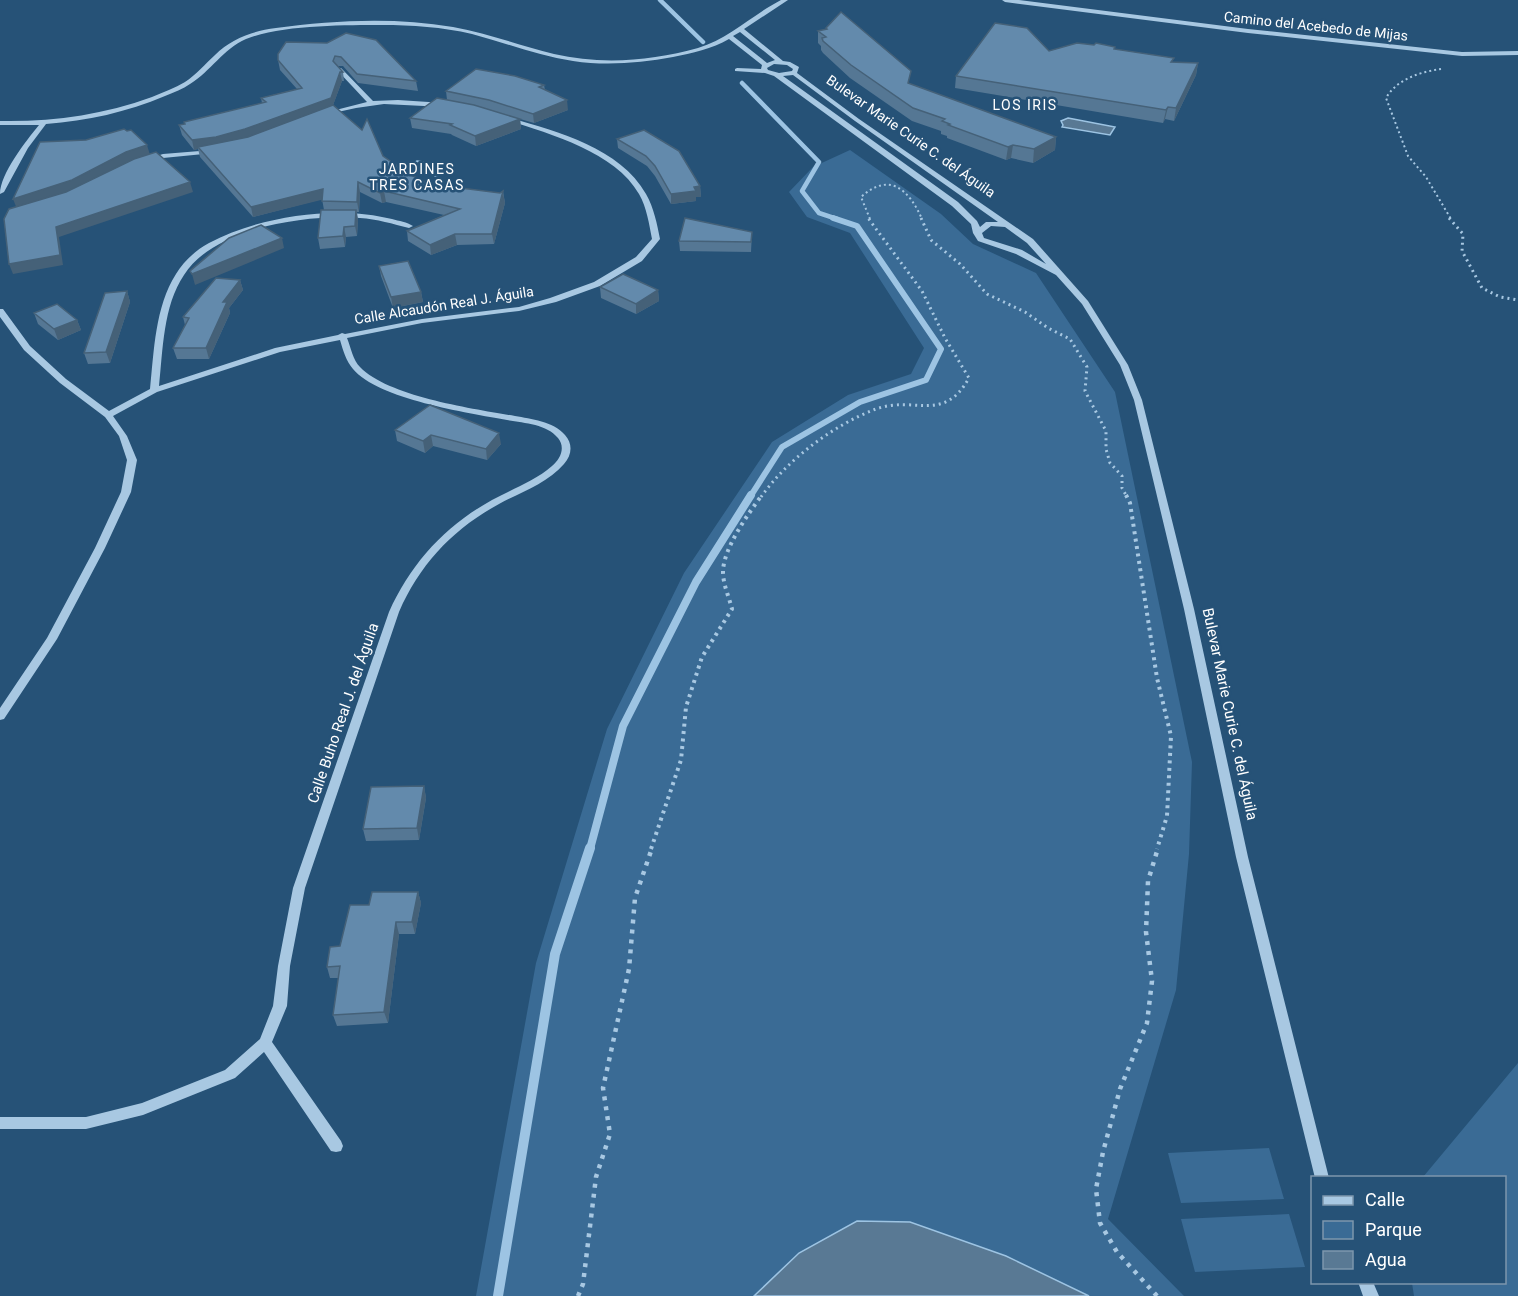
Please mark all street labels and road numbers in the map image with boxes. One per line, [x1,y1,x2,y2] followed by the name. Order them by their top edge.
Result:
[1223,8,1409,44] street label: Camino del Acebedo de Mijas
[824,71,999,201] street label: Bulevar Marie Curie C. del Águila
[353,282,535,327] street label: Calle Alcaudón Real J. Águila
[1199,606,1261,822] street label: Bulevar Marie Curie C. del Águila
[304,621,382,805] street label: Calle Buho Real J. del Águila

